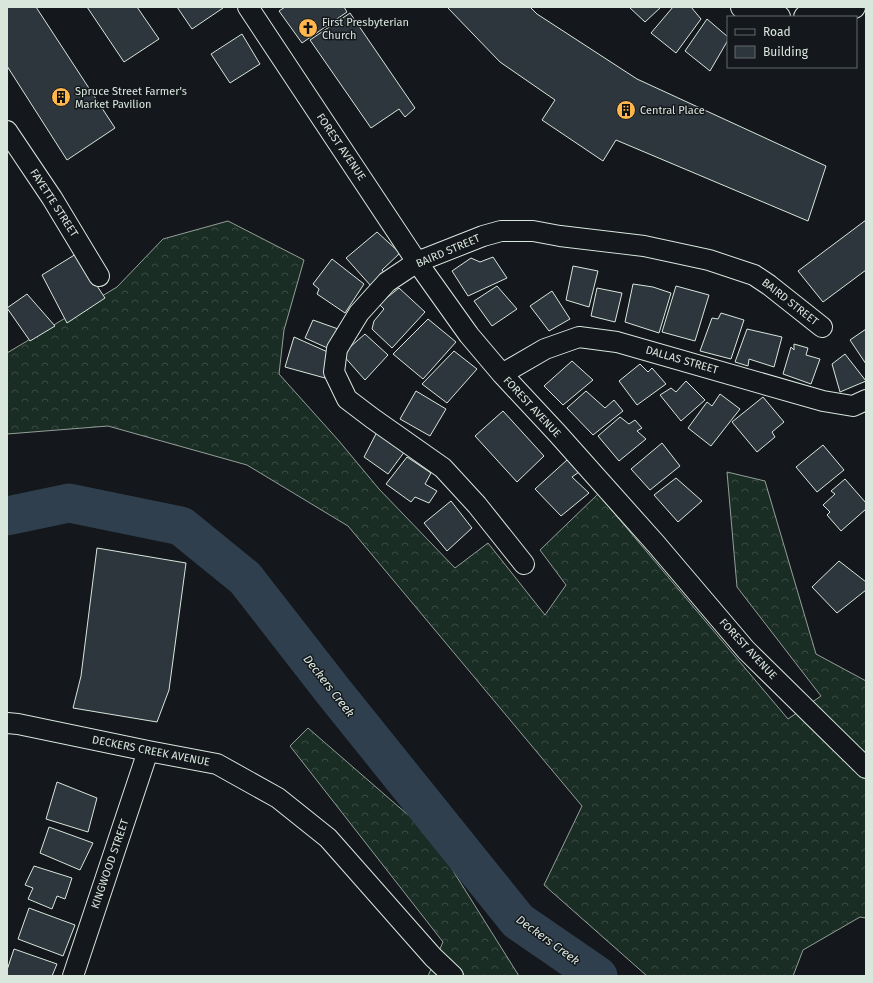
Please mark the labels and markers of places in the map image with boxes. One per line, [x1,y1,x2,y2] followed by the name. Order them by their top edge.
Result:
[322,16,409,42] place label: First Presbyterian Church
[297,17,319,39] church icon: First Presbyterian Church
[75,85,187,111] place label: Spruce Street Farmer's Market Pavilion
[50,86,72,108] building icon: Spruce Street Farmer's Market Pavilion
[615,99,637,121] building icon: Central Place
[640,104,705,117] place label: Central Place

